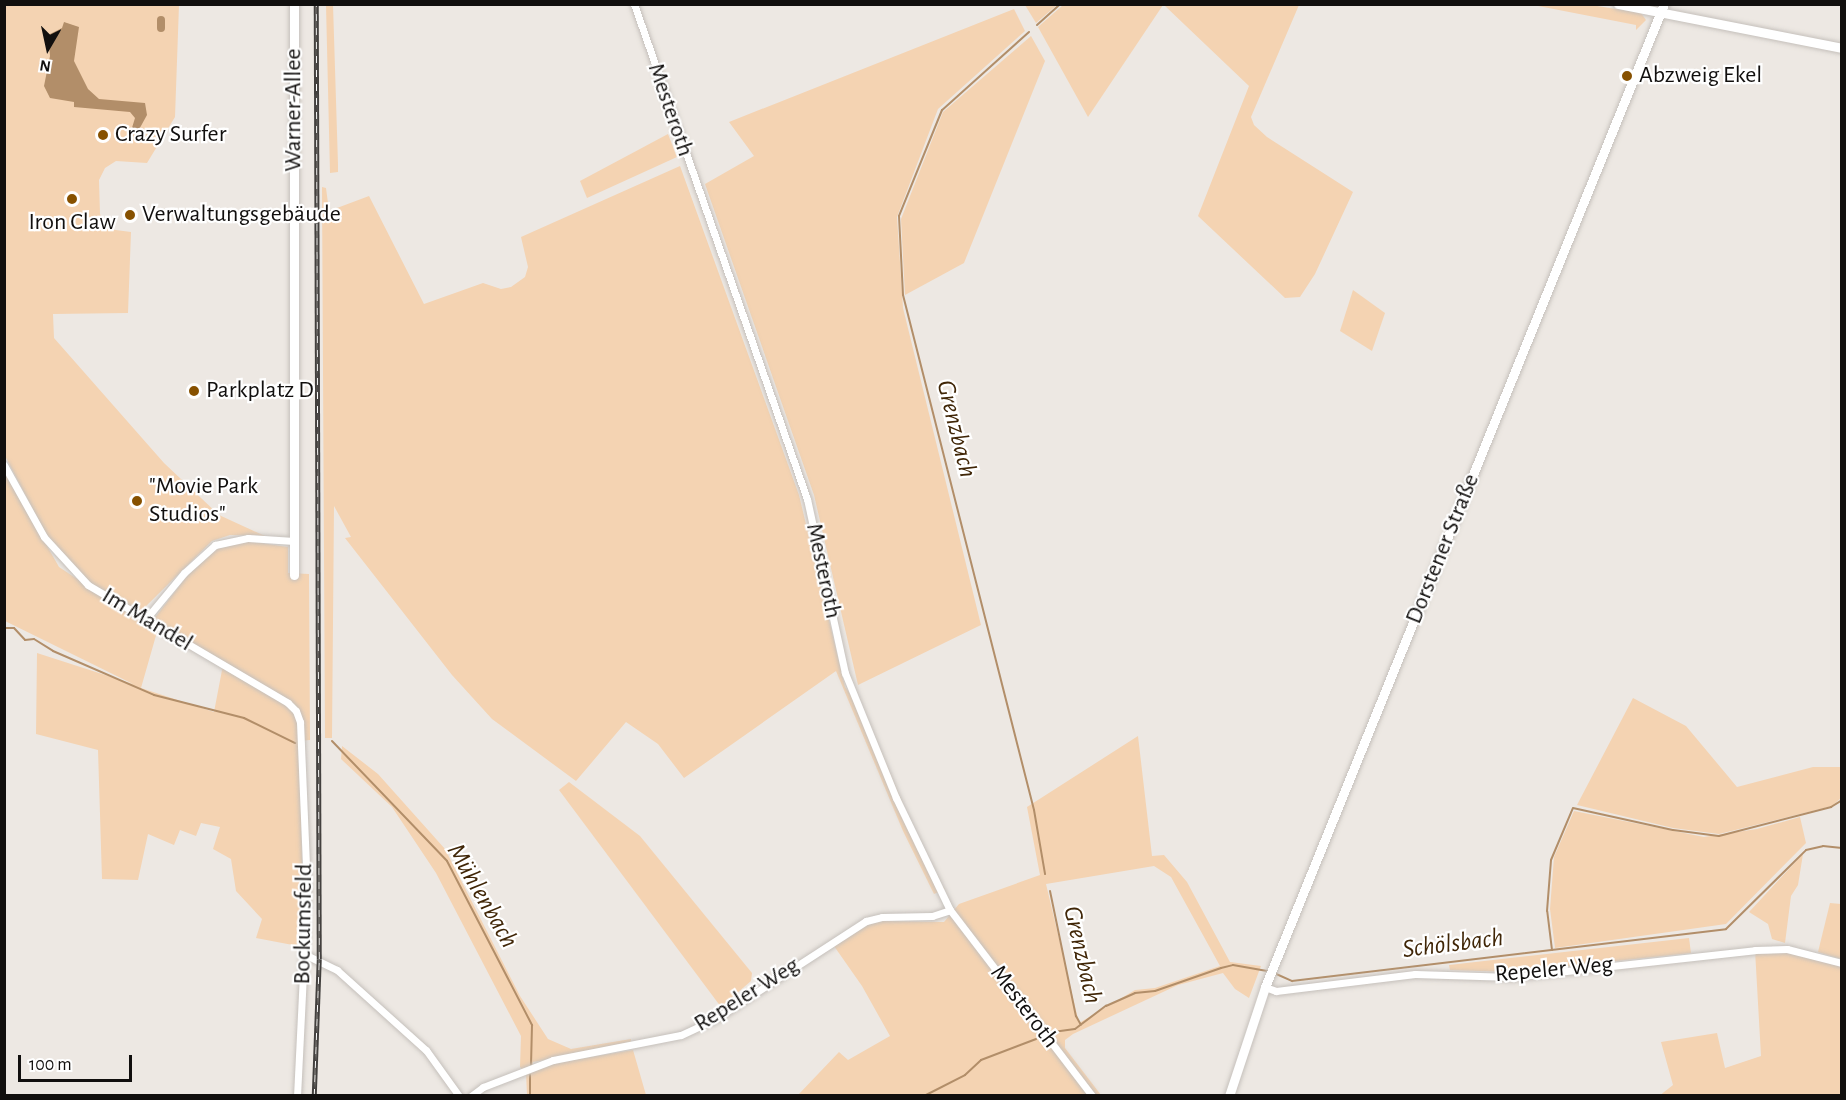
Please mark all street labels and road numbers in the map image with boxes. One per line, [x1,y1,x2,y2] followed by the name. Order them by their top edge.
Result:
[280,48,308,172] street label: Warner-Allee
[641,60,699,160] street label: Mesteroth
[1400,470,1486,628] street label: Dorstener Straße
[799,521,847,621] street label: Mesteroth
[96,582,198,658] street label: Im Mandel
[289,863,319,985] street label: Bockumsfeld
[1494,950,1614,990] street label: Repeler Weg
[689,951,805,1039] street label: Repeler Weg
[983,960,1065,1054] street label: Mesteroth

